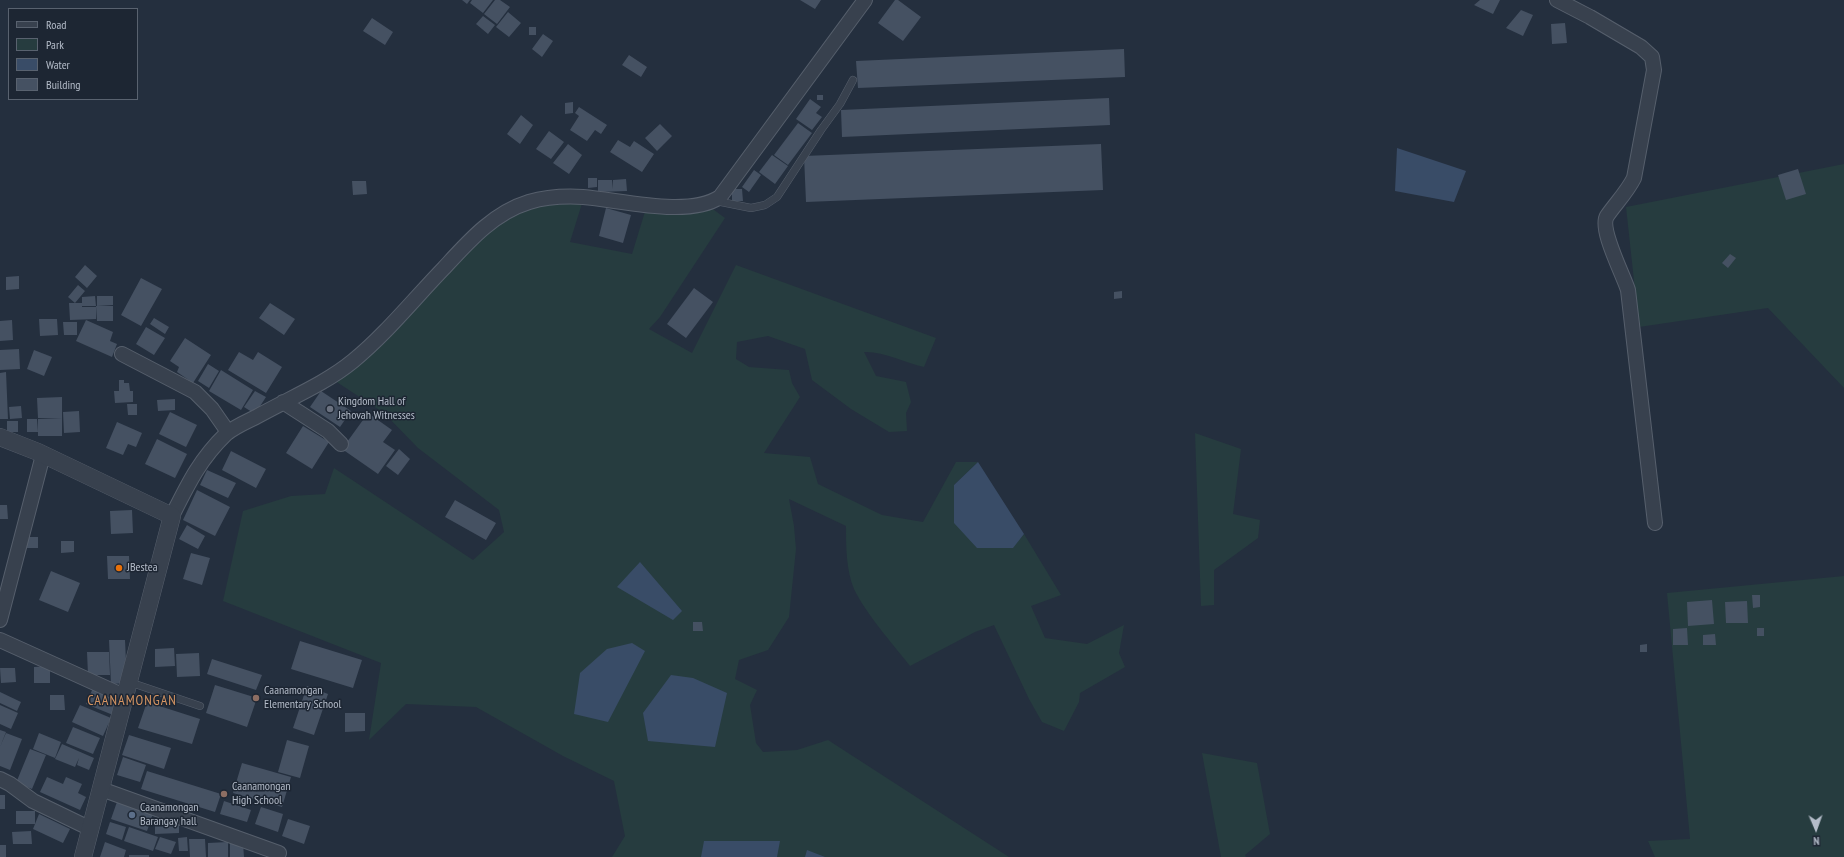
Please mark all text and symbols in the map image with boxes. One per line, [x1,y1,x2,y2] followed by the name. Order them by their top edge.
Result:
[8,8,138,100] legend
[46,17,66,32] text: Road
[46,37,64,52] text: Park
[46,57,70,72] text: Water
[46,77,81,92] text: Building
[338,395,415,423] place label: Kingdom Hall of Jehovah Witnesses
[325,404,335,414] marker: Kingdom Hall of Jehovah Witnesses
[127,561,158,575] place label: JBestea
[114,563,124,573] marker: JBestea
[264,684,341,712] place label: Caanamongan Elementary School
[87,693,177,709] district label: CAANAMONGAN
[251,693,261,703] marker: Caanamongan Elementary School
[232,780,291,808] place label: Caanamongan High School
[219,789,229,799] marker: Caanamongan High School
[140,801,199,829] place label: Caanamongan Barangay hall
[1796,809,1836,849] north arrow
[127,810,137,820] marker: Caanamongan Barangay hall
[1813,834,1820,848] text: N

